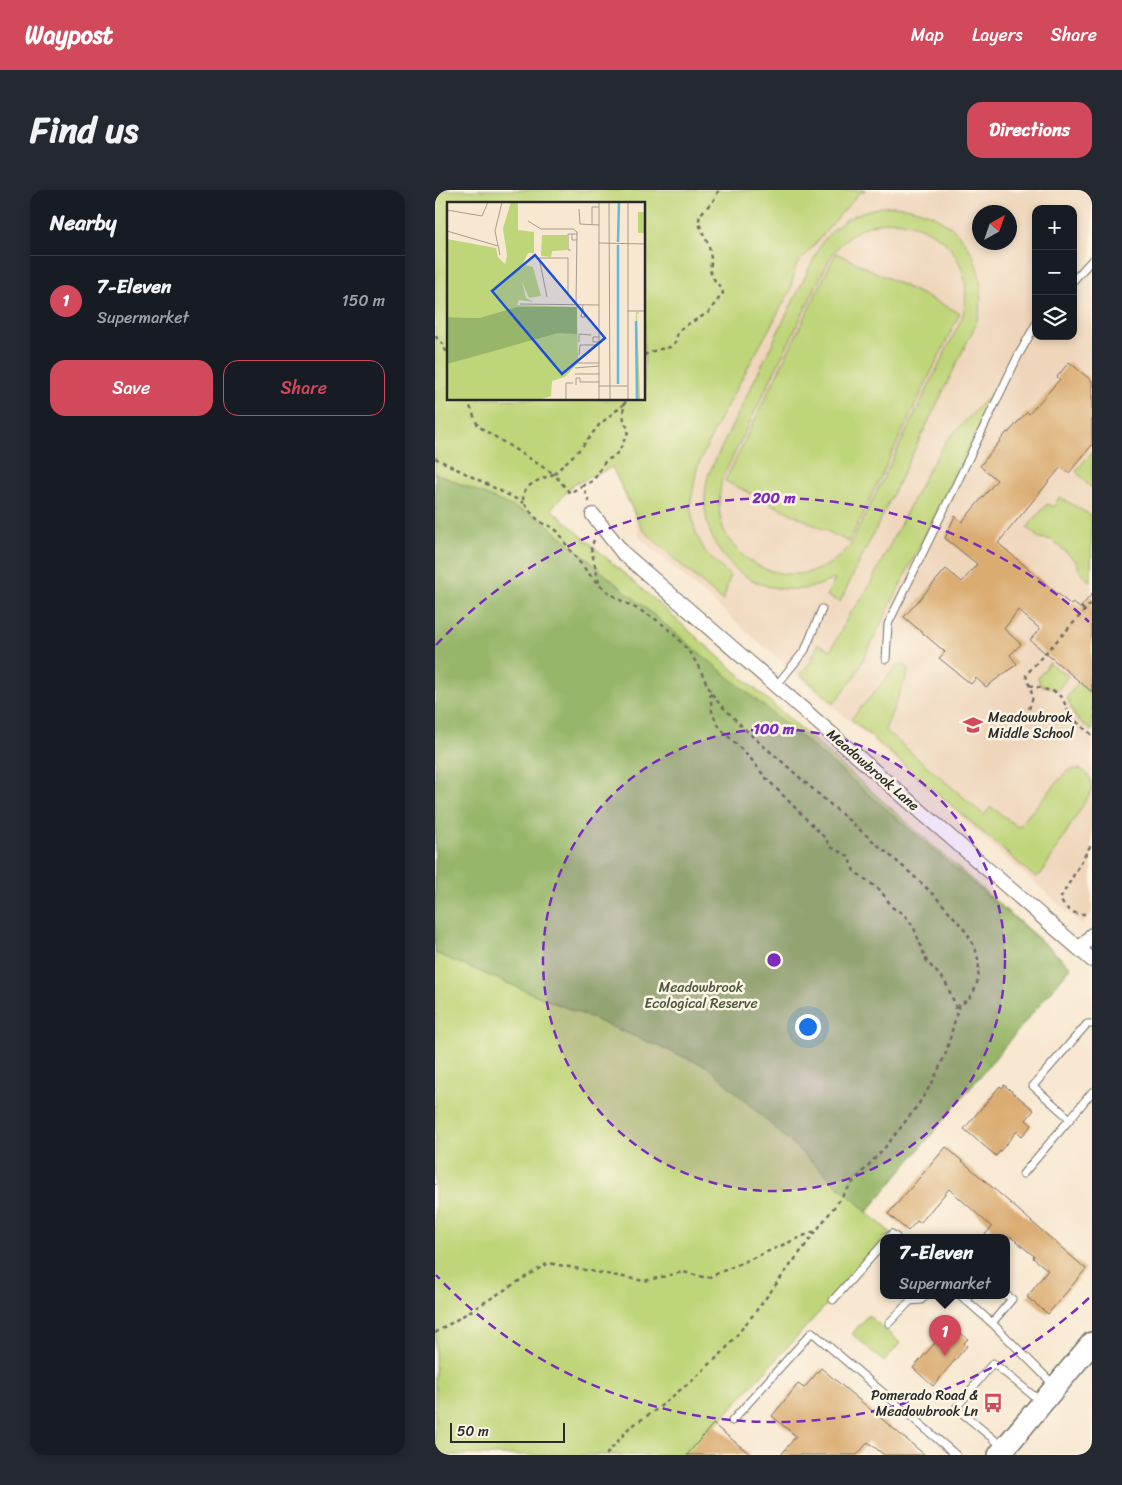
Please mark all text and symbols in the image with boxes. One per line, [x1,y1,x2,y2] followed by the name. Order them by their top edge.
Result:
[25,14,113,56] text: Waypost
[911,19,944,51] text: Map
[972,19,1023,51] text: Layers
[1051,19,1097,51] text: Share
[30,99,138,161] text: Find us
[967,102,1092,158] button: Directions
[447,202,645,400] inset map
[50,204,116,242] text: Nearby
[972,205,1017,250] north arrow
[1032,205,1077,340] map controls
[1032,205,1077,250] button: +
[1032,250,1077,295] button: −
[97,270,171,303] text: 7-Eleven
[63,286,69,315] text: 1
[342,286,385,315] text: 150 m
[1032,295,1077,340] button: layers
[97,303,189,332] text: Supermarket
[50,360,213,416] button: Save
[223,360,385,416] button: Share
[751,485,796,511] text: 200 m
[988,705,1075,746] place label: Meadowbrook Middle School
[962,714,984,736] school or university icon: Meadowbrook Middle School
[754,716,795,742] text: 100 m
[821,722,925,818] street label: Meadowbrook Lane
[765,951,783,969] centre of rings
[644,975,758,1016] park label: Meadowbrook Ecological Reserve
[795,1014,821,1040] your location
[880,1234,1010,1299] popup
[899,1236,973,1269] text: 7-Eleven
[899,1269,991,1298] text: Supermarket
[929,1315,961,1356] pin: 1
[871,1383,978,1424] place label: Pomerado Road & Meadowbrook Ln
[982,1392,1004,1414] bus stop icon: Pomerado Road & Meadowbrook Ln
[457,1419,489,1444] text: 50 m
[450,1420,565,1443] scale bar

